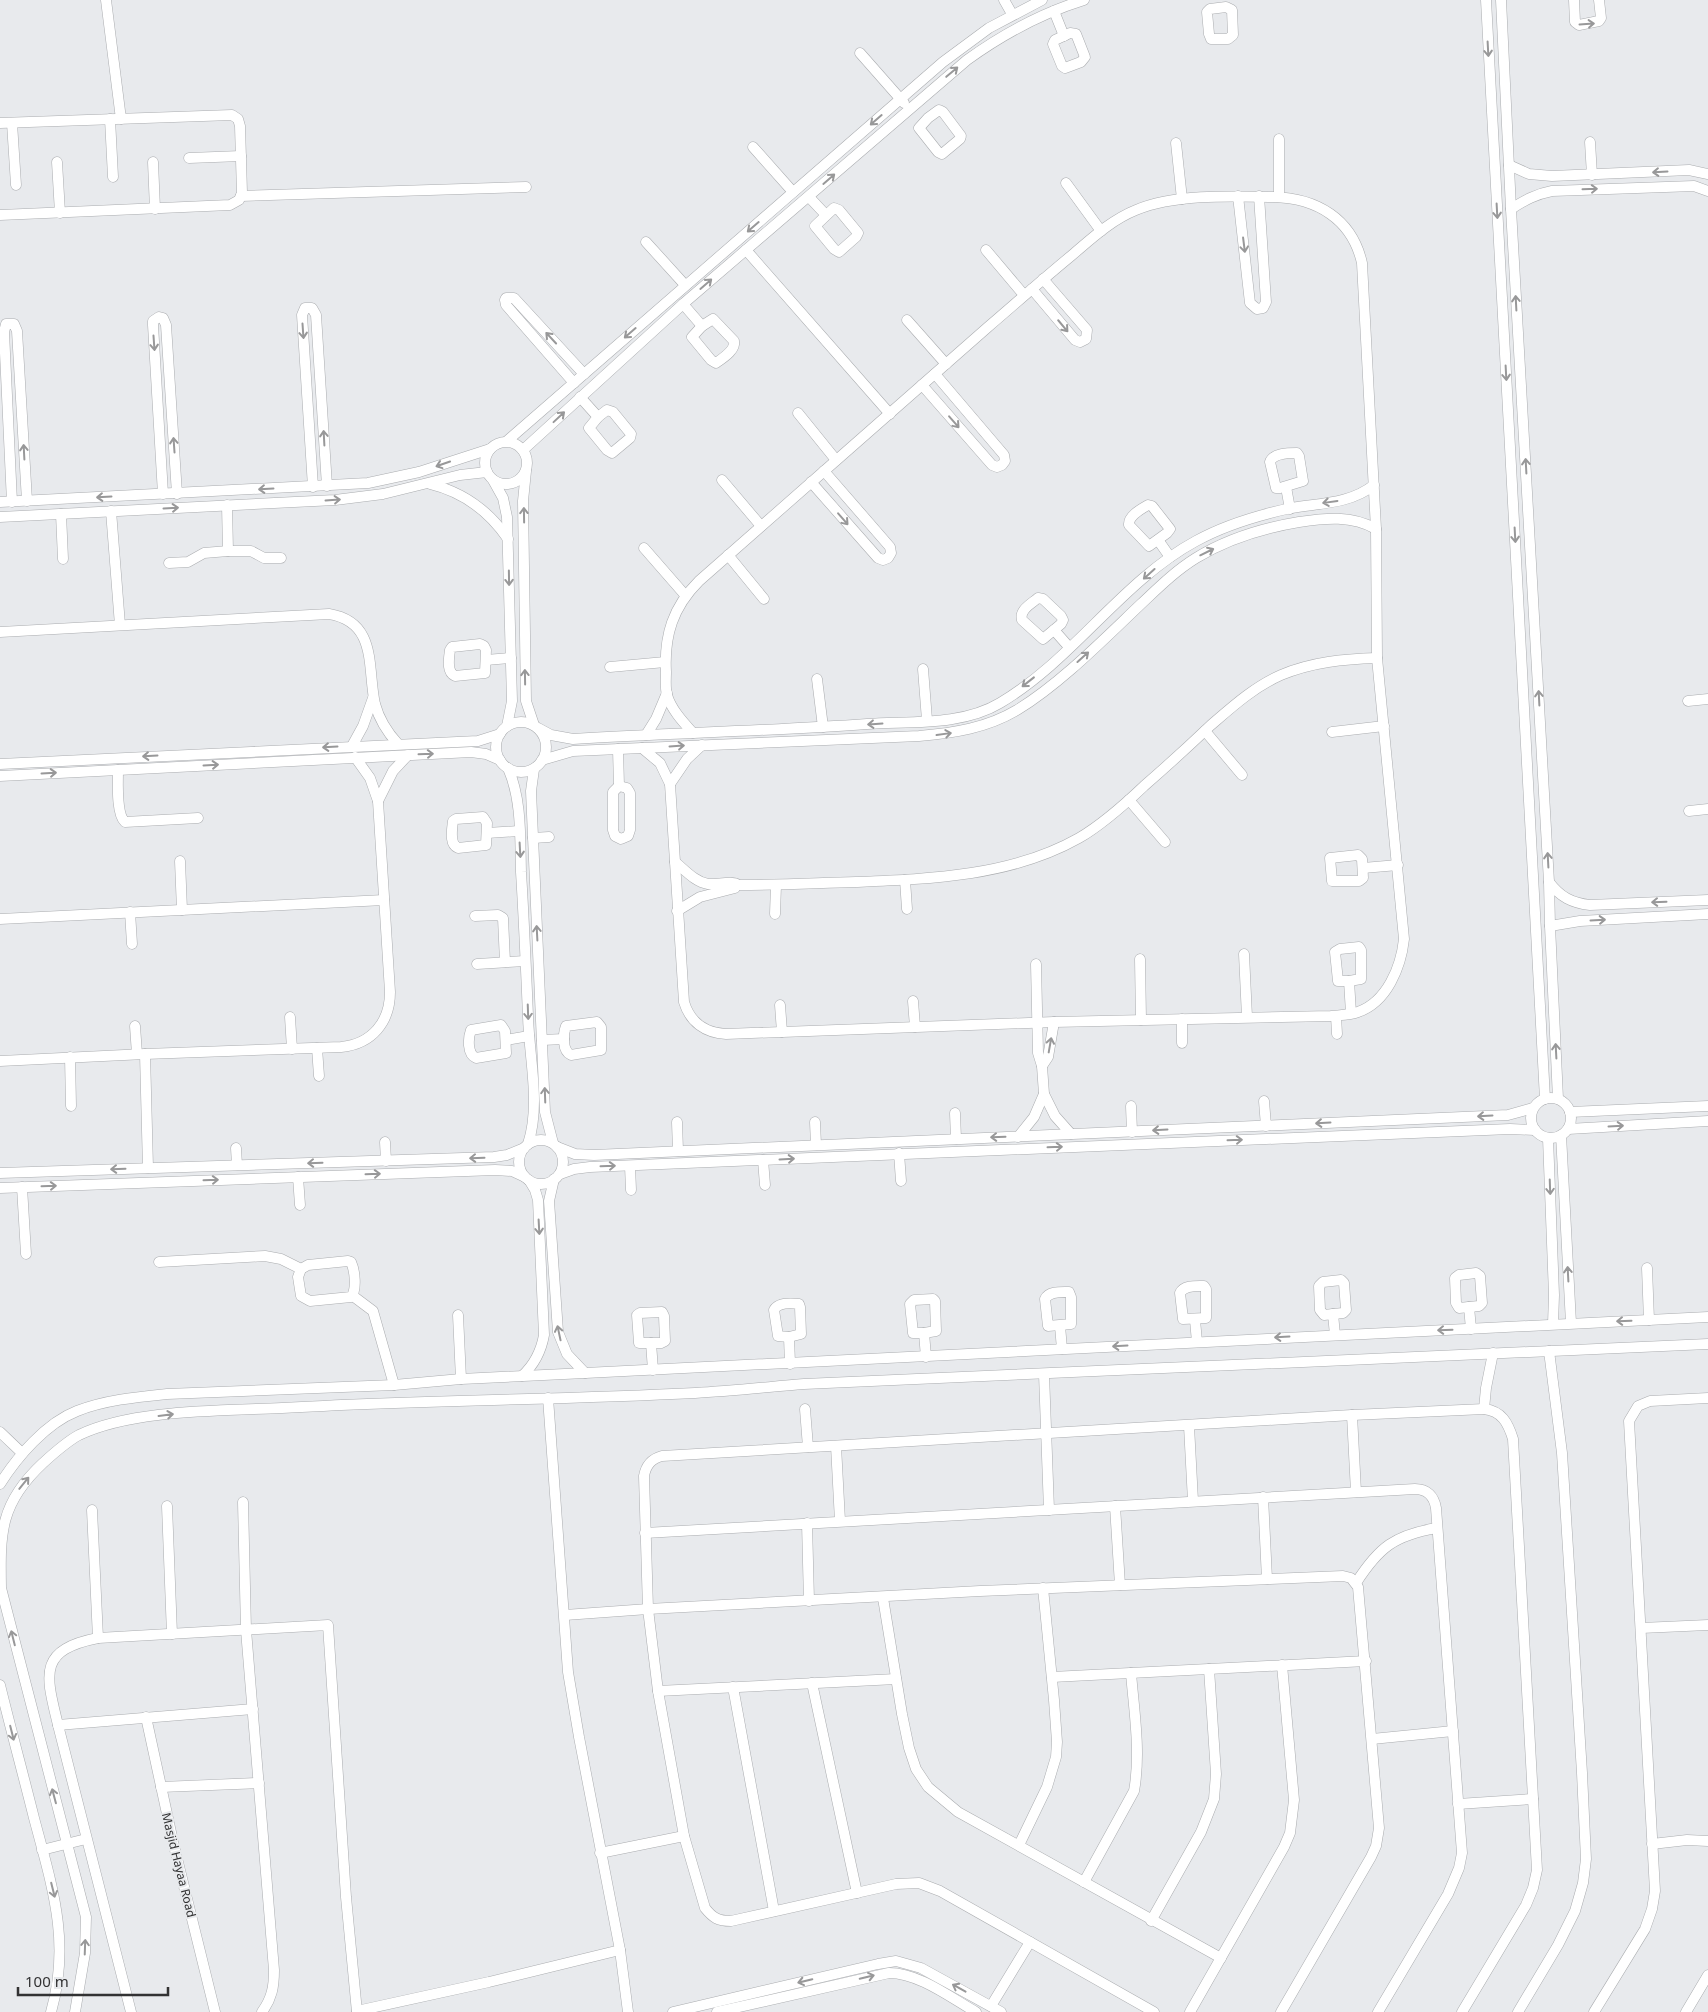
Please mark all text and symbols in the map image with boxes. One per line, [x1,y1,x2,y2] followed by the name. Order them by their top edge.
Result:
[1579,19,1595,29] one-way arrow
[1484,40,1493,56] one-way arrow
[945,67,958,78] one-way arrow
[869,115,882,126] one-way arrow
[1652,167,1668,176] one-way arrow
[822,173,835,184] one-way arrow
[1582,184,1598,194] one-way arrow
[1492,203,1501,219] one-way arrow
[746,221,759,233] one-way arrow
[1239,237,1249,253] one-way arrow
[699,279,712,290] one-way arrow
[1512,296,1521,312] one-way arrow
[1058,319,1069,332] one-way arrow
[299,322,308,338] one-way arrow
[624,328,637,339] one-way arrow
[545,332,557,345] one-way arrow
[149,335,158,351] one-way arrow
[1501,365,1510,381] one-way arrow
[552,411,565,422] one-way arrow
[948,415,960,428] one-way arrow
[320,430,329,446] one-way arrow
[169,437,179,453] one-way arrow
[19,445,28,461] one-way arrow
[1521,458,1530,474] one-way arrow
[436,460,452,469] one-way arrow
[258,485,274,494] one-way arrow
[96,493,112,502] one-way arrow
[325,496,341,505] one-way arrow
[1322,497,1338,507] one-way arrow
[163,504,179,513] one-way arrow
[519,507,529,524] one-way arrow
[838,512,849,525] one-way arrow
[1510,527,1519,543] one-way arrow
[1199,547,1214,557] one-way arrow
[1143,568,1156,580] one-way arrow
[505,570,514,586] one-way arrow
[1077,651,1090,662] one-way arrow
[520,670,530,686] one-way arrow
[1022,677,1035,688] one-way arrow
[1535,690,1544,706] one-way arrow
[868,719,884,728] one-way arrow
[936,728,952,738] one-way arrow
[669,742,685,751] one-way arrow
[322,743,338,752] one-way arrow
[417,749,433,759] one-way arrow
[143,752,159,761] one-way arrow
[203,760,219,769] one-way arrow
[40,769,56,778] one-way arrow
[516,842,525,858] one-way arrow
[1544,852,1553,868] one-way arrow
[1652,897,1668,907] one-way arrow
[1590,915,1606,924] one-way arrow
[533,925,542,941] one-way arrow
[523,1004,532,1020] one-way arrow
[1046,1037,1056,1053] one-way arrow
[1551,1043,1560,1059] one-way arrow
[540,1088,550,1104] one-way arrow
[1477,1111,1494,1121] one-way arrow
[1315,1118,1332,1128] one-way arrow
[1608,1122,1624,1131] one-way arrow
[1153,1126,1169,1135] one-way arrow
[990,1133,1006,1142] one-way arrow
[1226,1135,1242,1144] one-way arrow
[1046,1142,1062,1152] one-way arrow
[470,1153,486,1162] one-way arrow
[779,1154,795,1163] one-way arrow
[307,1158,324,1168] one-way arrow
[599,1162,615,1171] one-way arrow
[110,1164,126,1174] one-way arrow
[365,1169,381,1179] one-way arrow
[202,1175,219,1185] one-way arrow
[1546,1178,1555,1194] one-way arrow
[40,1181,56,1191] one-way arrow
[534,1219,543,1235] one-way arrow
[1564,1266,1573,1282] one-way arrow
[1617,1316,1633,1325] one-way arrow
[554,1325,563,1341] one-way arrow
[1437,1325,1453,1335] one-way arrow
[1275,1333,1291,1342] one-way arrow
[1112,1342,1128,1351] one-way arrow
[157,1410,173,1420] one-way arrow
[19,1477,30,1490] one-way arrow
[8,1631,17,1647] one-way arrow
[8,1724,17,1740] one-way arrow
[49,1788,59,1804] one-way arrow
[158,1811,200,1919] street label: Masjid Hayaa Road
[49,1881,58,1897] one-way arrow
[81,1939,90,1955] one-way arrow
[18,1964,168,1996] scale bar
[25,1971,69,1991] text: 100 m
[858,1972,874,1981] one-way arrow
[797,1977,813,1986] one-way arrow
[952,1983,966,1993] one-way arrow

